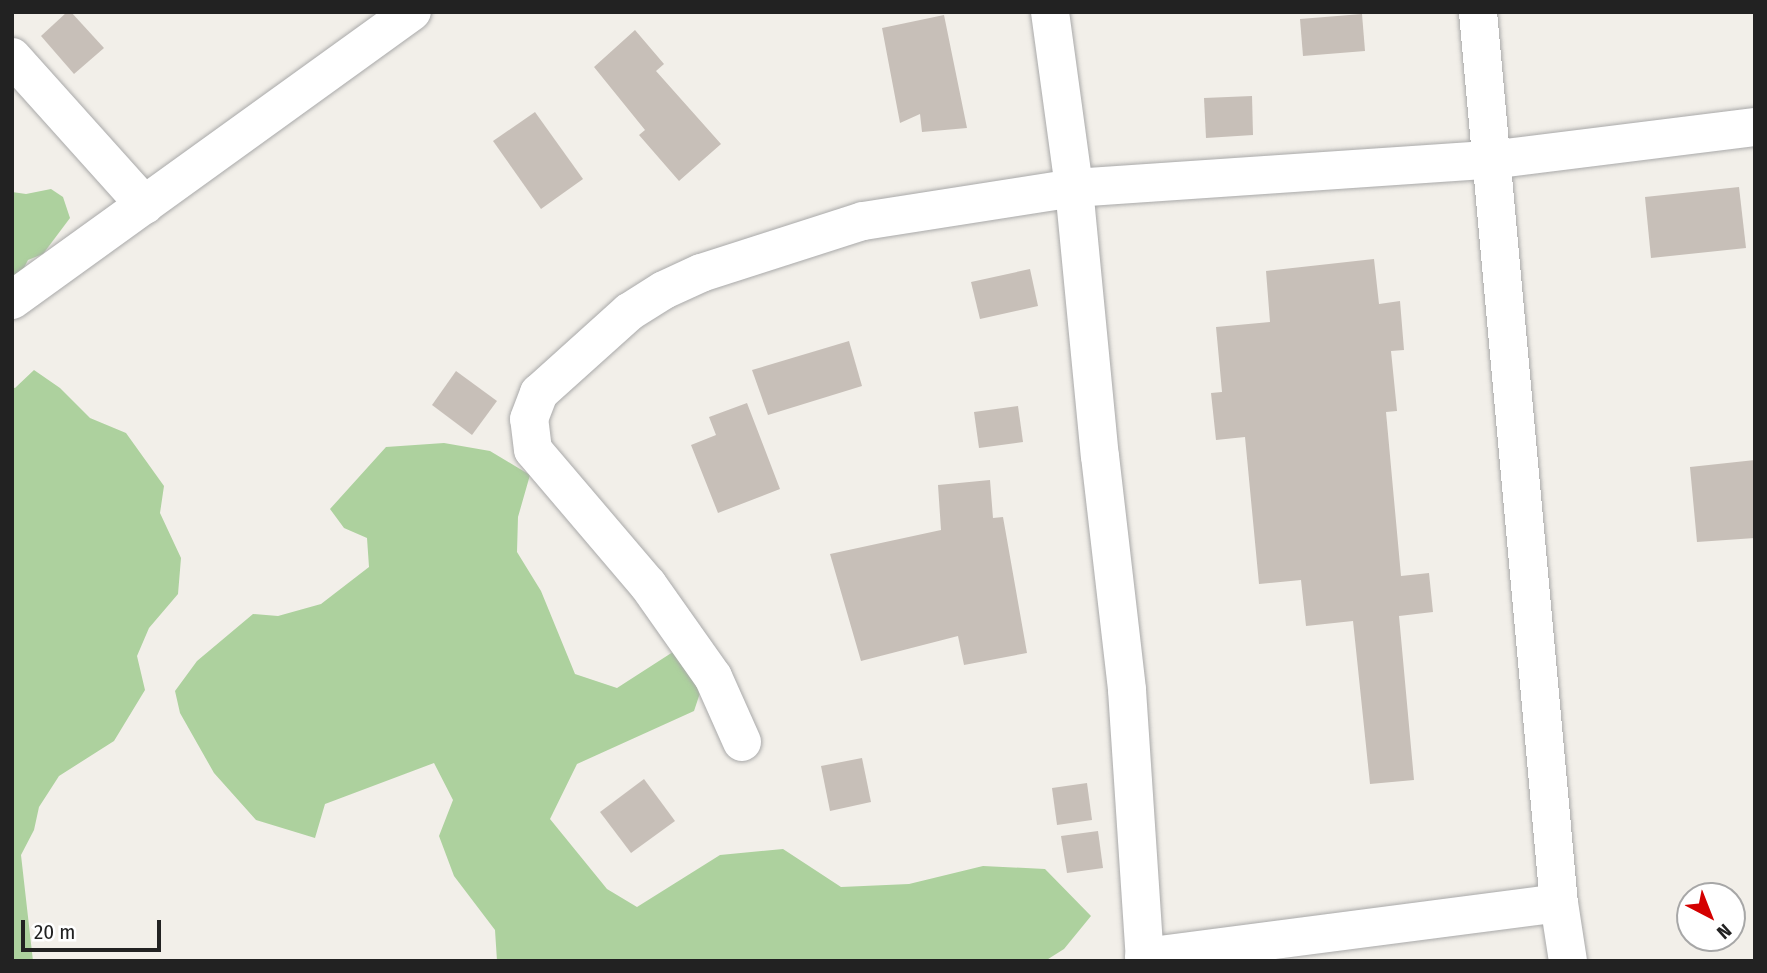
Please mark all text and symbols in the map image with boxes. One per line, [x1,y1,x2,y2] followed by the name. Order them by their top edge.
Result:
[1676,882,1746,952] north arrow
[24,906,164,950] scale bar
[34,919,75,945] text: 20 m
[1712,919,1736,944] text: N

